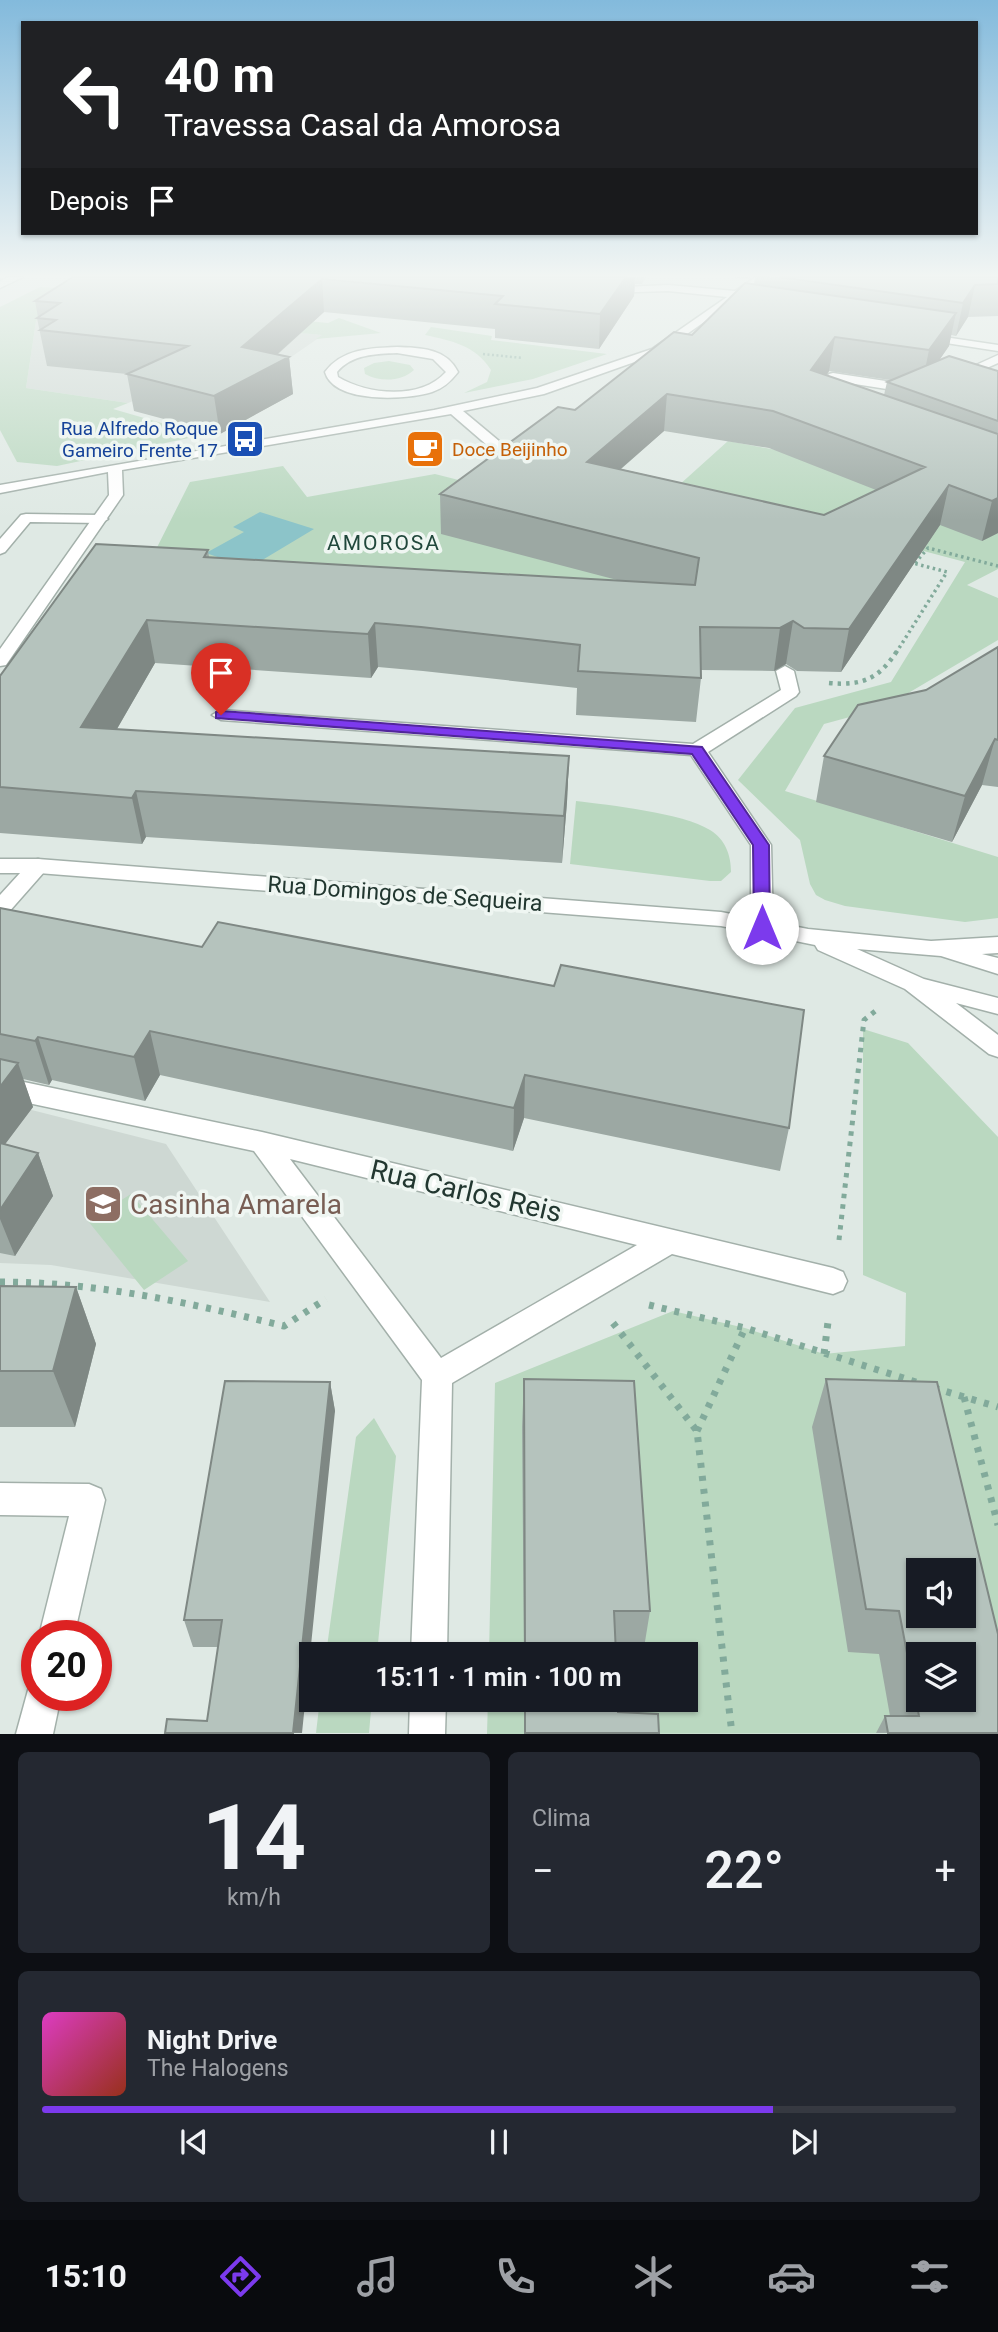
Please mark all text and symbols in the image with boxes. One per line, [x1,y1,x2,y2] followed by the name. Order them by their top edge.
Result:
[164,47,275,104] text: 40 m
[49,49,140,140] icon: left
[164,106,561,144] text: Travessa Casal da Amorosa
[143,182,181,220] icon: arrive
[49,186,129,216] text: Depois
[61,417,218,462] place label: Rua Alfredo Roque Gameiro Frente 17
[224,418,266,460] bus stop icon: Rua Alfredo Roque Gameiro Frente 17
[404,428,446,470] cafe icon: Doce Beijinho
[452,438,568,461] place label: Doce Beijinho
[327,531,441,555] district label: AMOROSA
[191,643,251,715] pin
[202,654,240,692] icon: arrive
[267,871,543,917] street label: Rua Domingos de Sequeira
[725,891,799,965] position arrow
[367,1153,565,1229] street label: Rua Carlos Reis
[82,1183,124,1225] school or university icon: Casinha Amarela
[130,1188,342,1221] place label: Casinha Amarela
[906,1558,976,1712] map controls
[906,1558,976,1628] button: sound
[21,1620,112,1711] speed limit sign: 20
[906,1642,976,1712] button: layers
[375,1662,622,1692] text: 15:11 · 1 min · 100 m
[202,1785,306,1891] text: 14
[532,1805,591,1832] text: Clima
[704,1840,784,1901] text: 22°
[532,1849,554,1893] text: −
[934,1849,956,1893] text: +
[227,1884,281,1911] text: km/h
[147,2025,277,2055] text: Night Drive
[147,2055,289,2082] text: The Halogens
[175,2123,213,2161] icon: previous
[480,2123,518,2161] icon: pause
[785,2123,823,2161] icon: next
[216,2252,265,2301] icon: directions
[353,2252,402,2301] icon: music
[491,2252,540,2301] icon: phone
[629,2252,678,2301] icon: climate
[767,2252,816,2301] icon: car
[905,2252,954,2301] icon: filters
[44,2257,127,2295] text: 15:10

